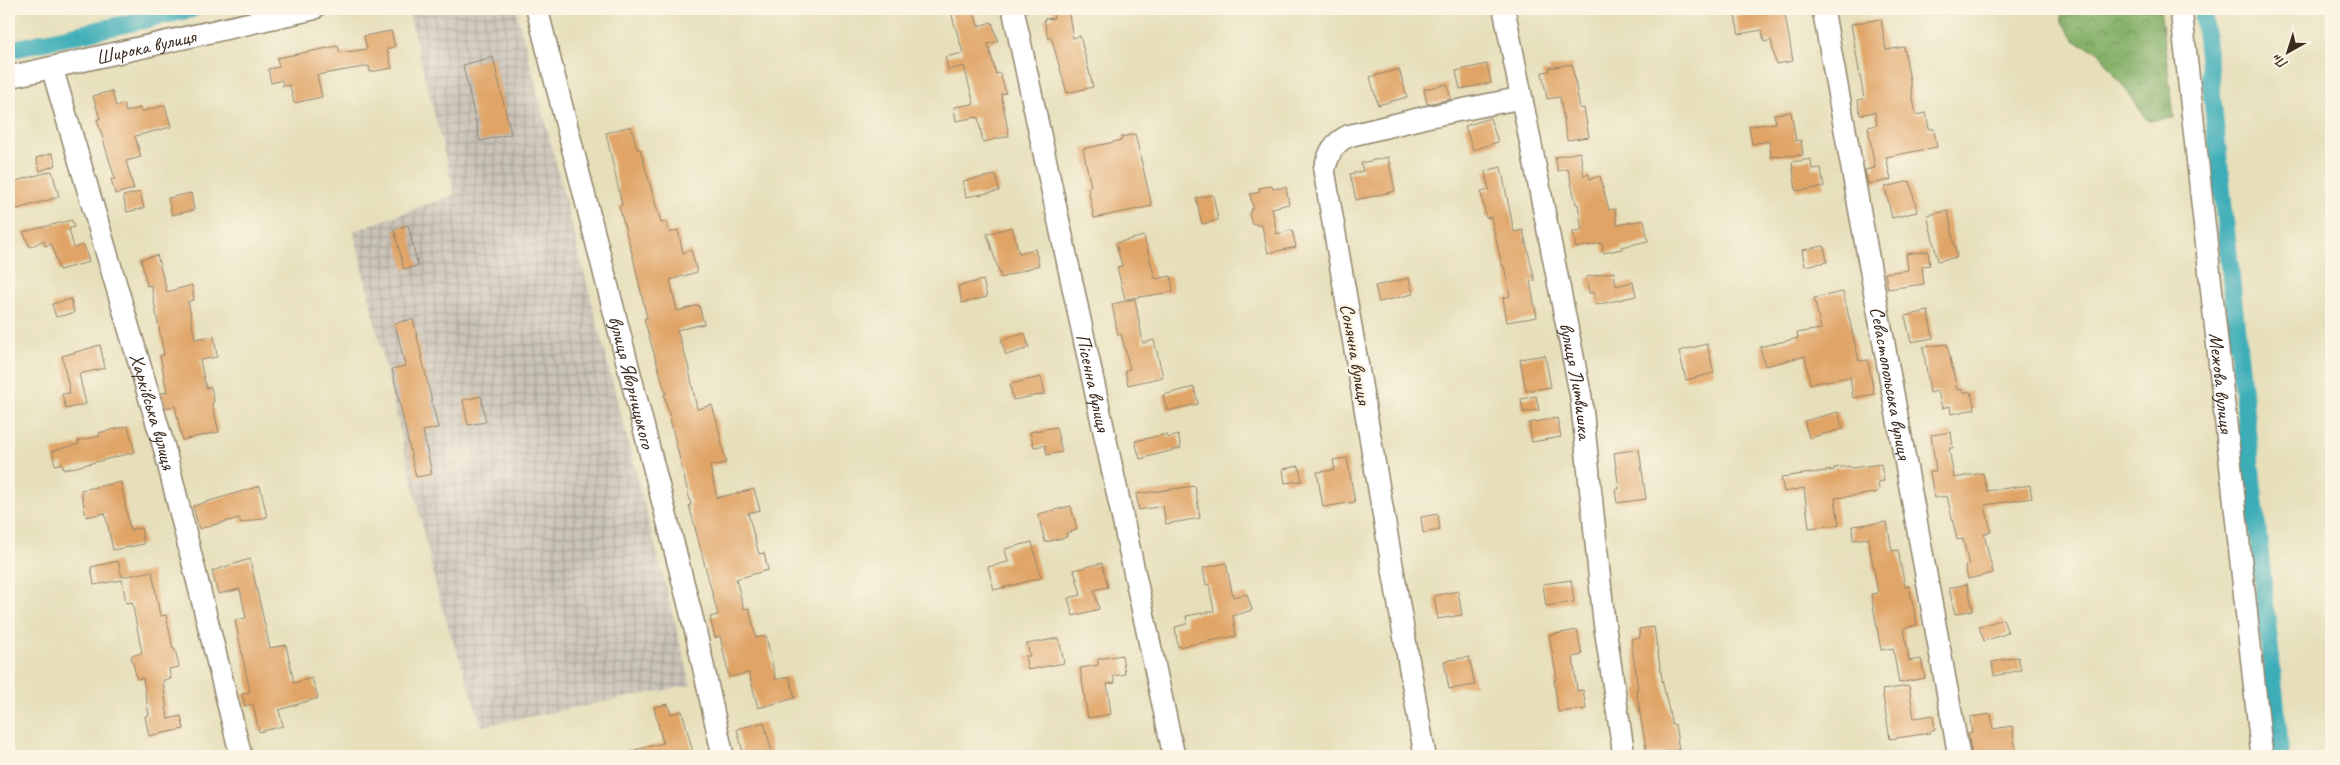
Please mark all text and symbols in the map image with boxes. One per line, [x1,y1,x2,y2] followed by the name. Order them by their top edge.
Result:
[93,23,200,70] street label: Широка вулиця
[2262,28,2312,78] north arrow
[2268,50,2291,73] text: Пн
[1334,302,1377,408] street label: Сонячна вулиця
[1864,305,1917,463] street label: Севастопольська вулиця
[603,313,661,452] street label: вулиця Яворницького
[1554,320,1597,442] street label: вулиця Литвишка
[1070,331,1116,435] street label: Пісенна вулиця
[2203,331,2239,436] street label: Межова вулиця
[124,350,181,473] street label: Харківська вулиця

